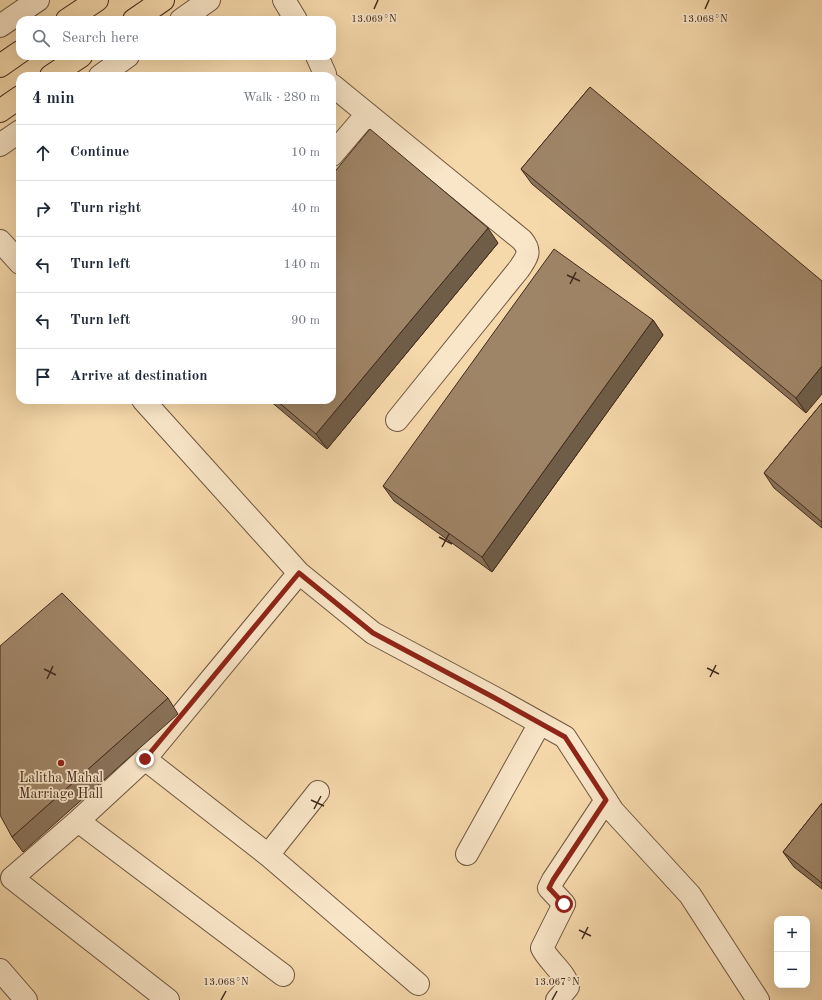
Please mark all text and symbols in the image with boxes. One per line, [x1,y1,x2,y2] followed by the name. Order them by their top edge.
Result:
[351,14,397,24] text: 13.069°N
[682,14,728,24] text: 13.068°N
[16,16,336,60] search box
[30,27,52,49] icon: search
[62,31,139,46] text: Search here
[32,90,75,107] text: 4 min
[243,91,320,104] text: Walk · 280 m
[32,142,54,164] icon: ahead
[70,145,129,160] text: Continue
[291,146,320,159] text: 10 m
[32,198,54,220] icon: right
[70,201,141,216] text: Turn right
[291,202,320,215] text: 40 m
[32,254,54,276] icon: left
[70,257,130,272] text: Turn left
[283,258,320,271] text: 140 m
[32,310,54,332] icon: left
[70,313,130,328] text: Turn left
[291,314,320,327] text: 90 m
[32,366,54,388] icon: arrive
[70,369,208,384] text: Arrive at destination
[136,750,154,768] route end
[56,758,66,768] marker: Lalitha Mahal Marriage Hall
[19,771,103,801] place label: Lalitha Mahal Marriage Hall
[555,895,573,913] route start
[774,916,810,988] map controls
[774,916,810,952] button: +
[774,952,810,988] button: −
[203,977,249,987] text: 13.068°N
[534,977,580,987] text: 13.067°N

